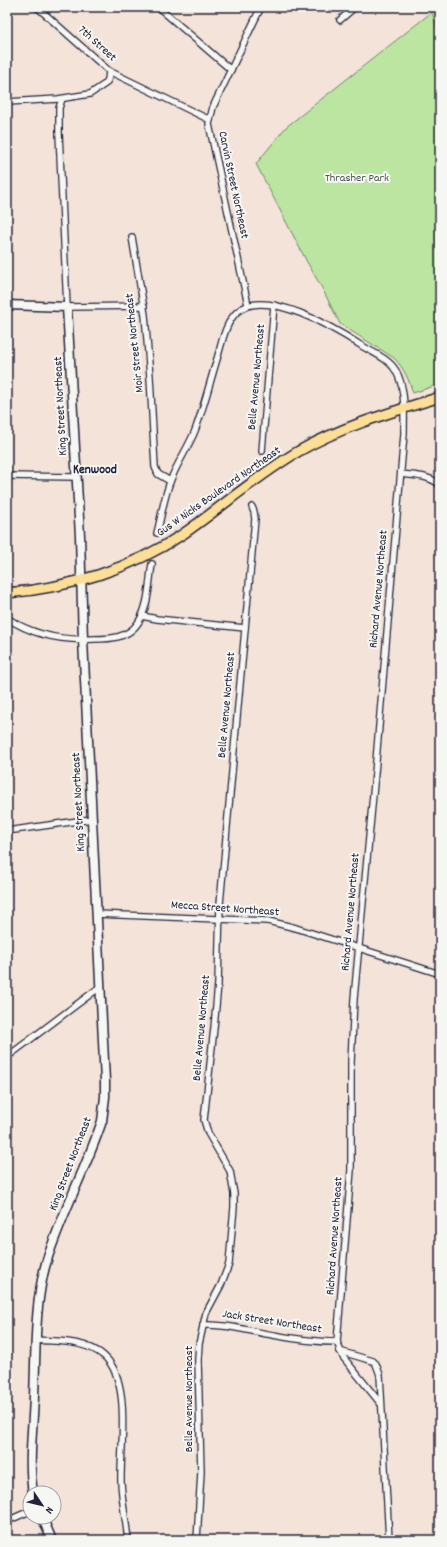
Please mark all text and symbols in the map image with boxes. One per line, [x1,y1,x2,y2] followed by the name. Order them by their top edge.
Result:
[74,22,120,66] street label: 7th Street
[213,130,253,241] street label: Carvin Street Northeast
[325,170,389,187] park label: Thrasher Park
[121,292,149,393] street label: Moir Street Northeast
[244,323,270,431] street label: Belle Avenue Northeast
[50,355,72,456] street label: King Street Northeast
[153,442,285,541] street label: Gus W Nicks Boulevard Northeast
[73,461,117,480] district label: Kenwood
[365,529,393,649] street label: Richard Avenue Northeast
[214,651,240,759] street label: Belle Avenue Northeast
[68,751,90,852] street label: King Street Northeast
[337,852,365,972] street label: Richard Avenue Northeast
[170,897,280,921] street label: Mecca Street Northeast
[189,974,215,1082] street label: Belle Avenue Northeast
[45,1114,97,1213] street label: King Street Northeast
[322,1176,348,1296] street label: Richard Avenue Northeast
[221,1306,323,1338] street label: Jack Street Northeast
[181,1345,198,1452] street label: Belle Avenue Northeast
[22,1485,62,1525] north arrow
[40,1503,57,1517] text: N

